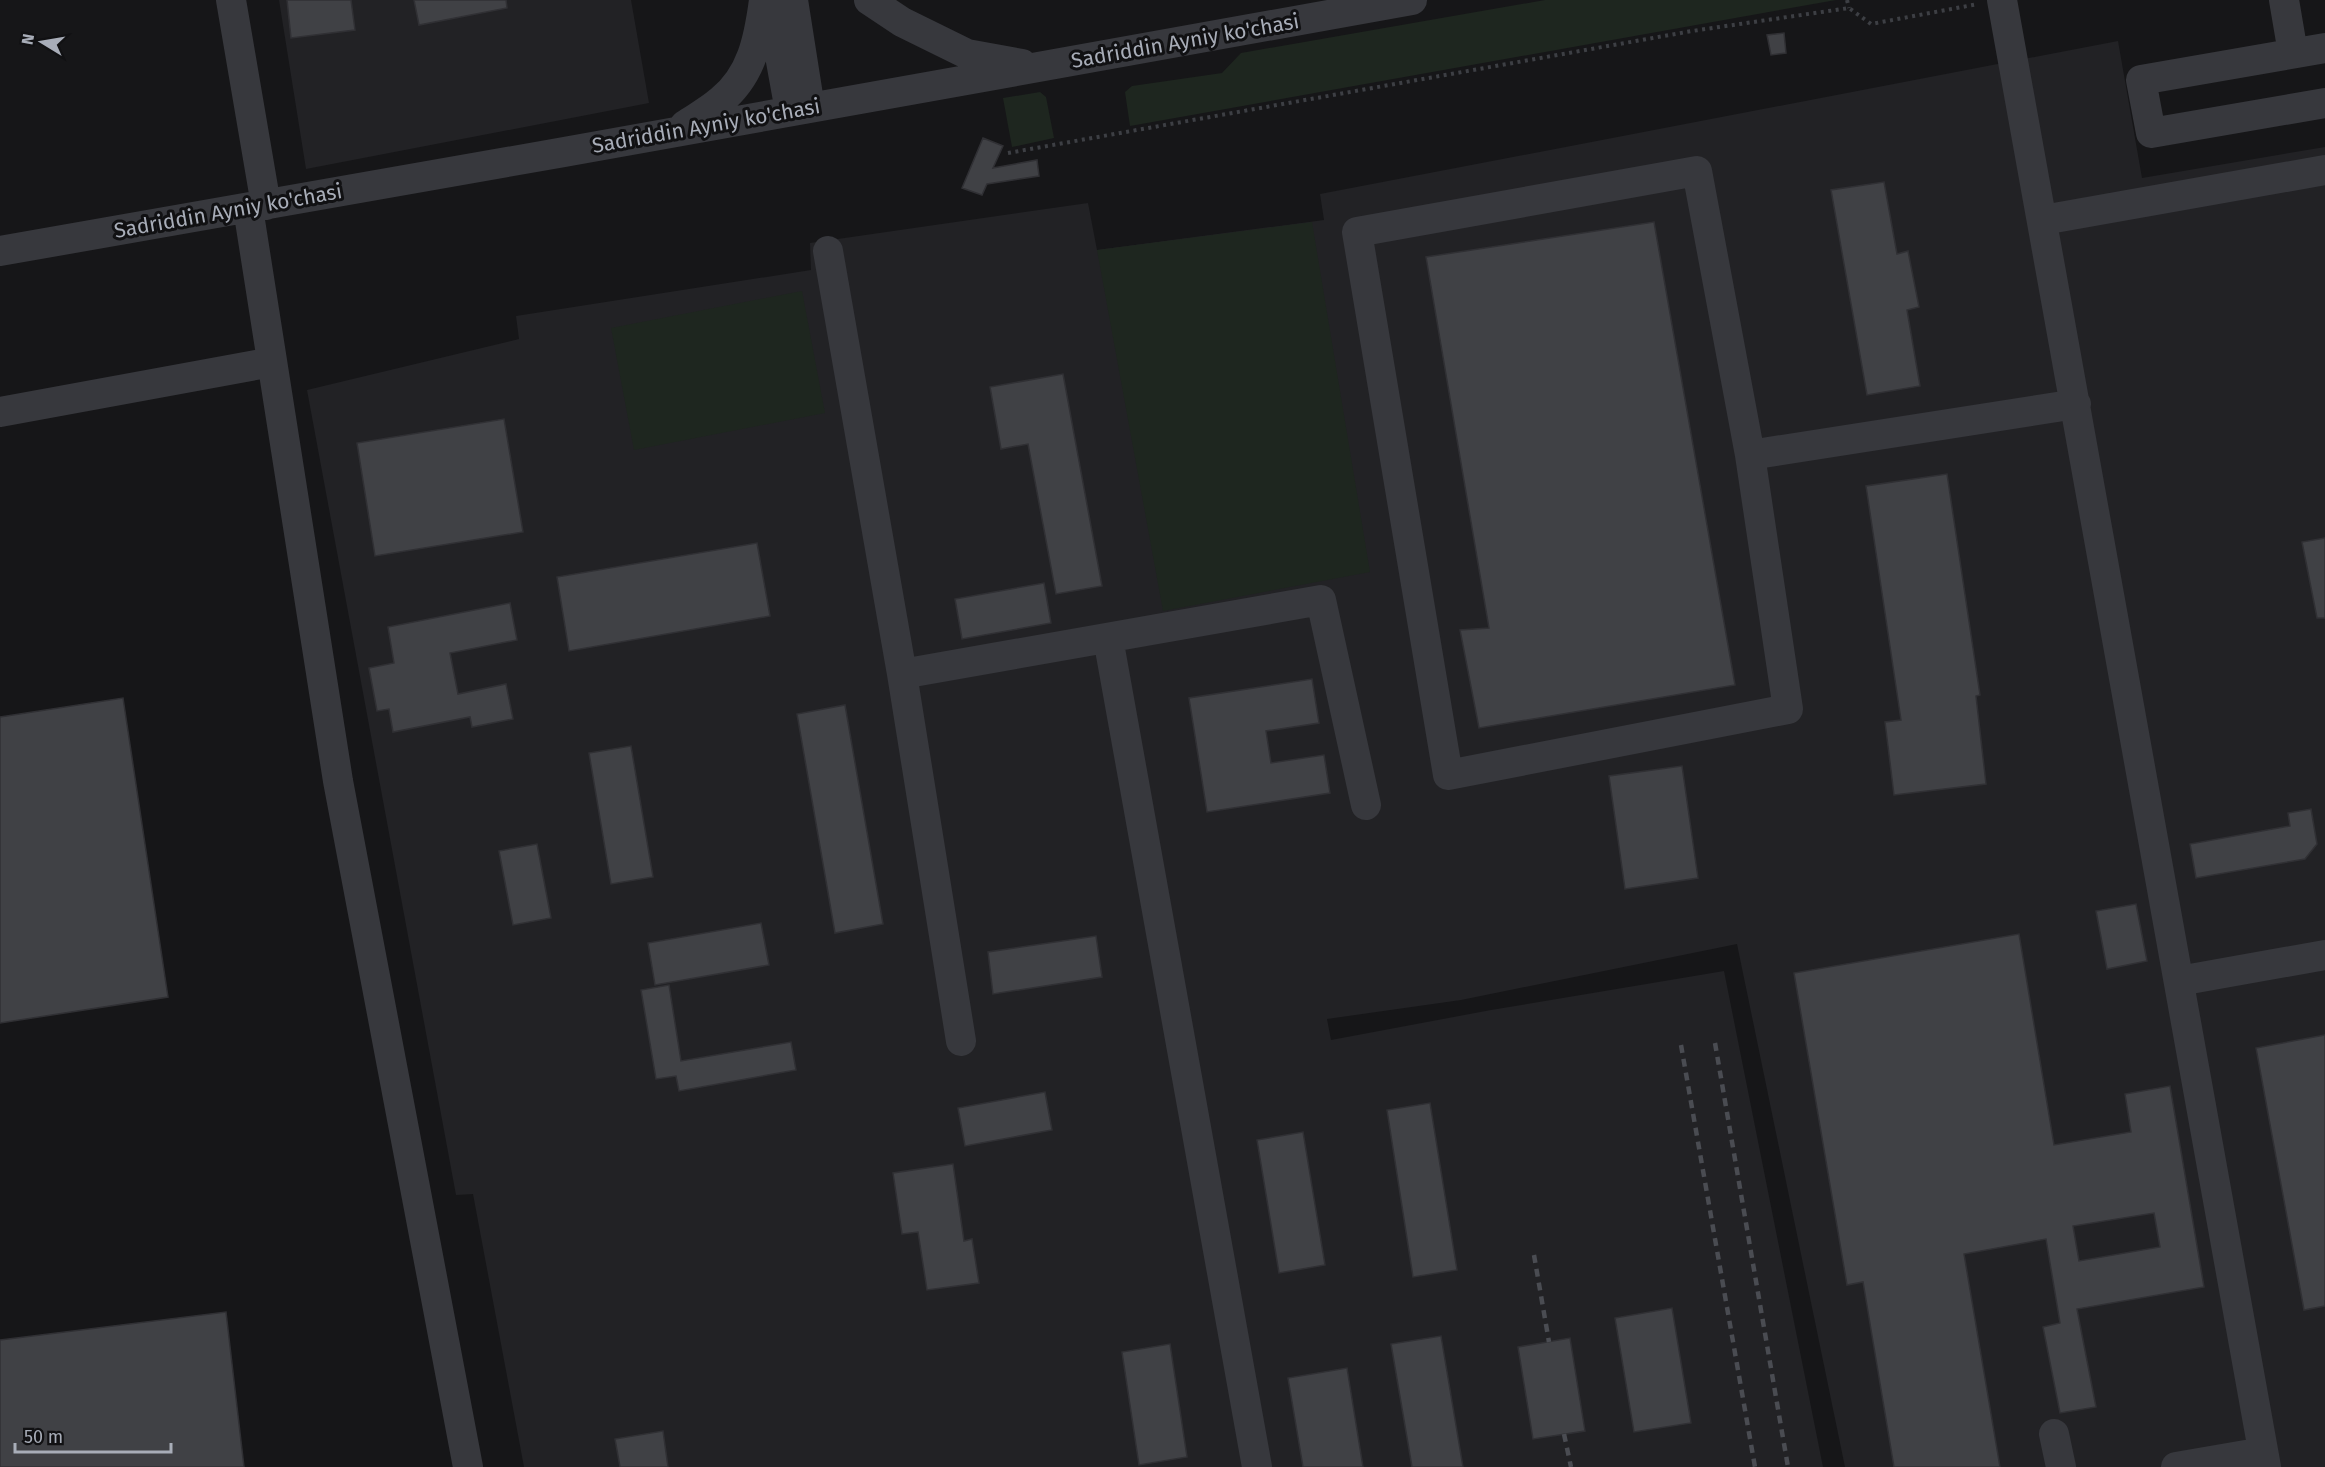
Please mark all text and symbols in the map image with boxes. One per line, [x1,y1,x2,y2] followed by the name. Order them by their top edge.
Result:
[1069,8,1301,74] street label: Sadriddin Ayniy ko'chasi
[12,12,72,72] north arrow
[17,32,38,46] text: N
[590,93,822,159] street label: Sadriddin Ayniy ko'chasi
[112,178,344,244] street label: Sadriddin Ayniy ko'chasi
[15,1416,171,1454] scale bar
[24,1426,63,1448] text: 50 m

